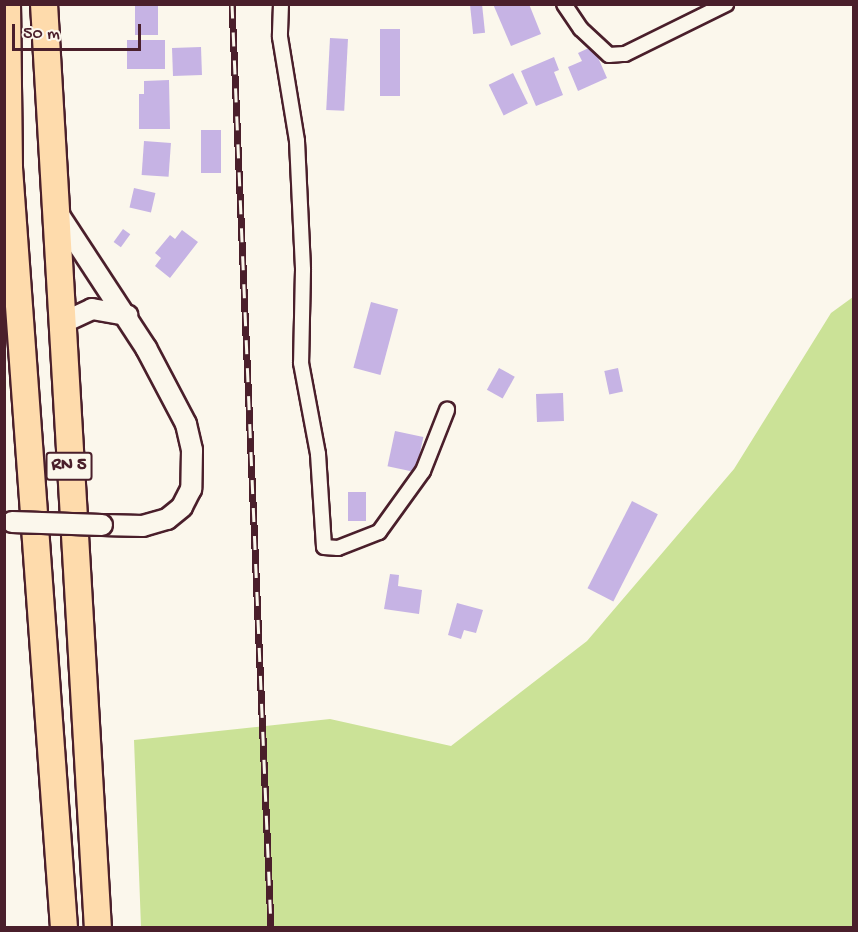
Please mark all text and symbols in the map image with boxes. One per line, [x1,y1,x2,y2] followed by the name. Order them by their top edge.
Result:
[15,12,144,50] scale bar
[23,24,60,45] text: 50 m
[45,451,93,481] road number: RN 5

